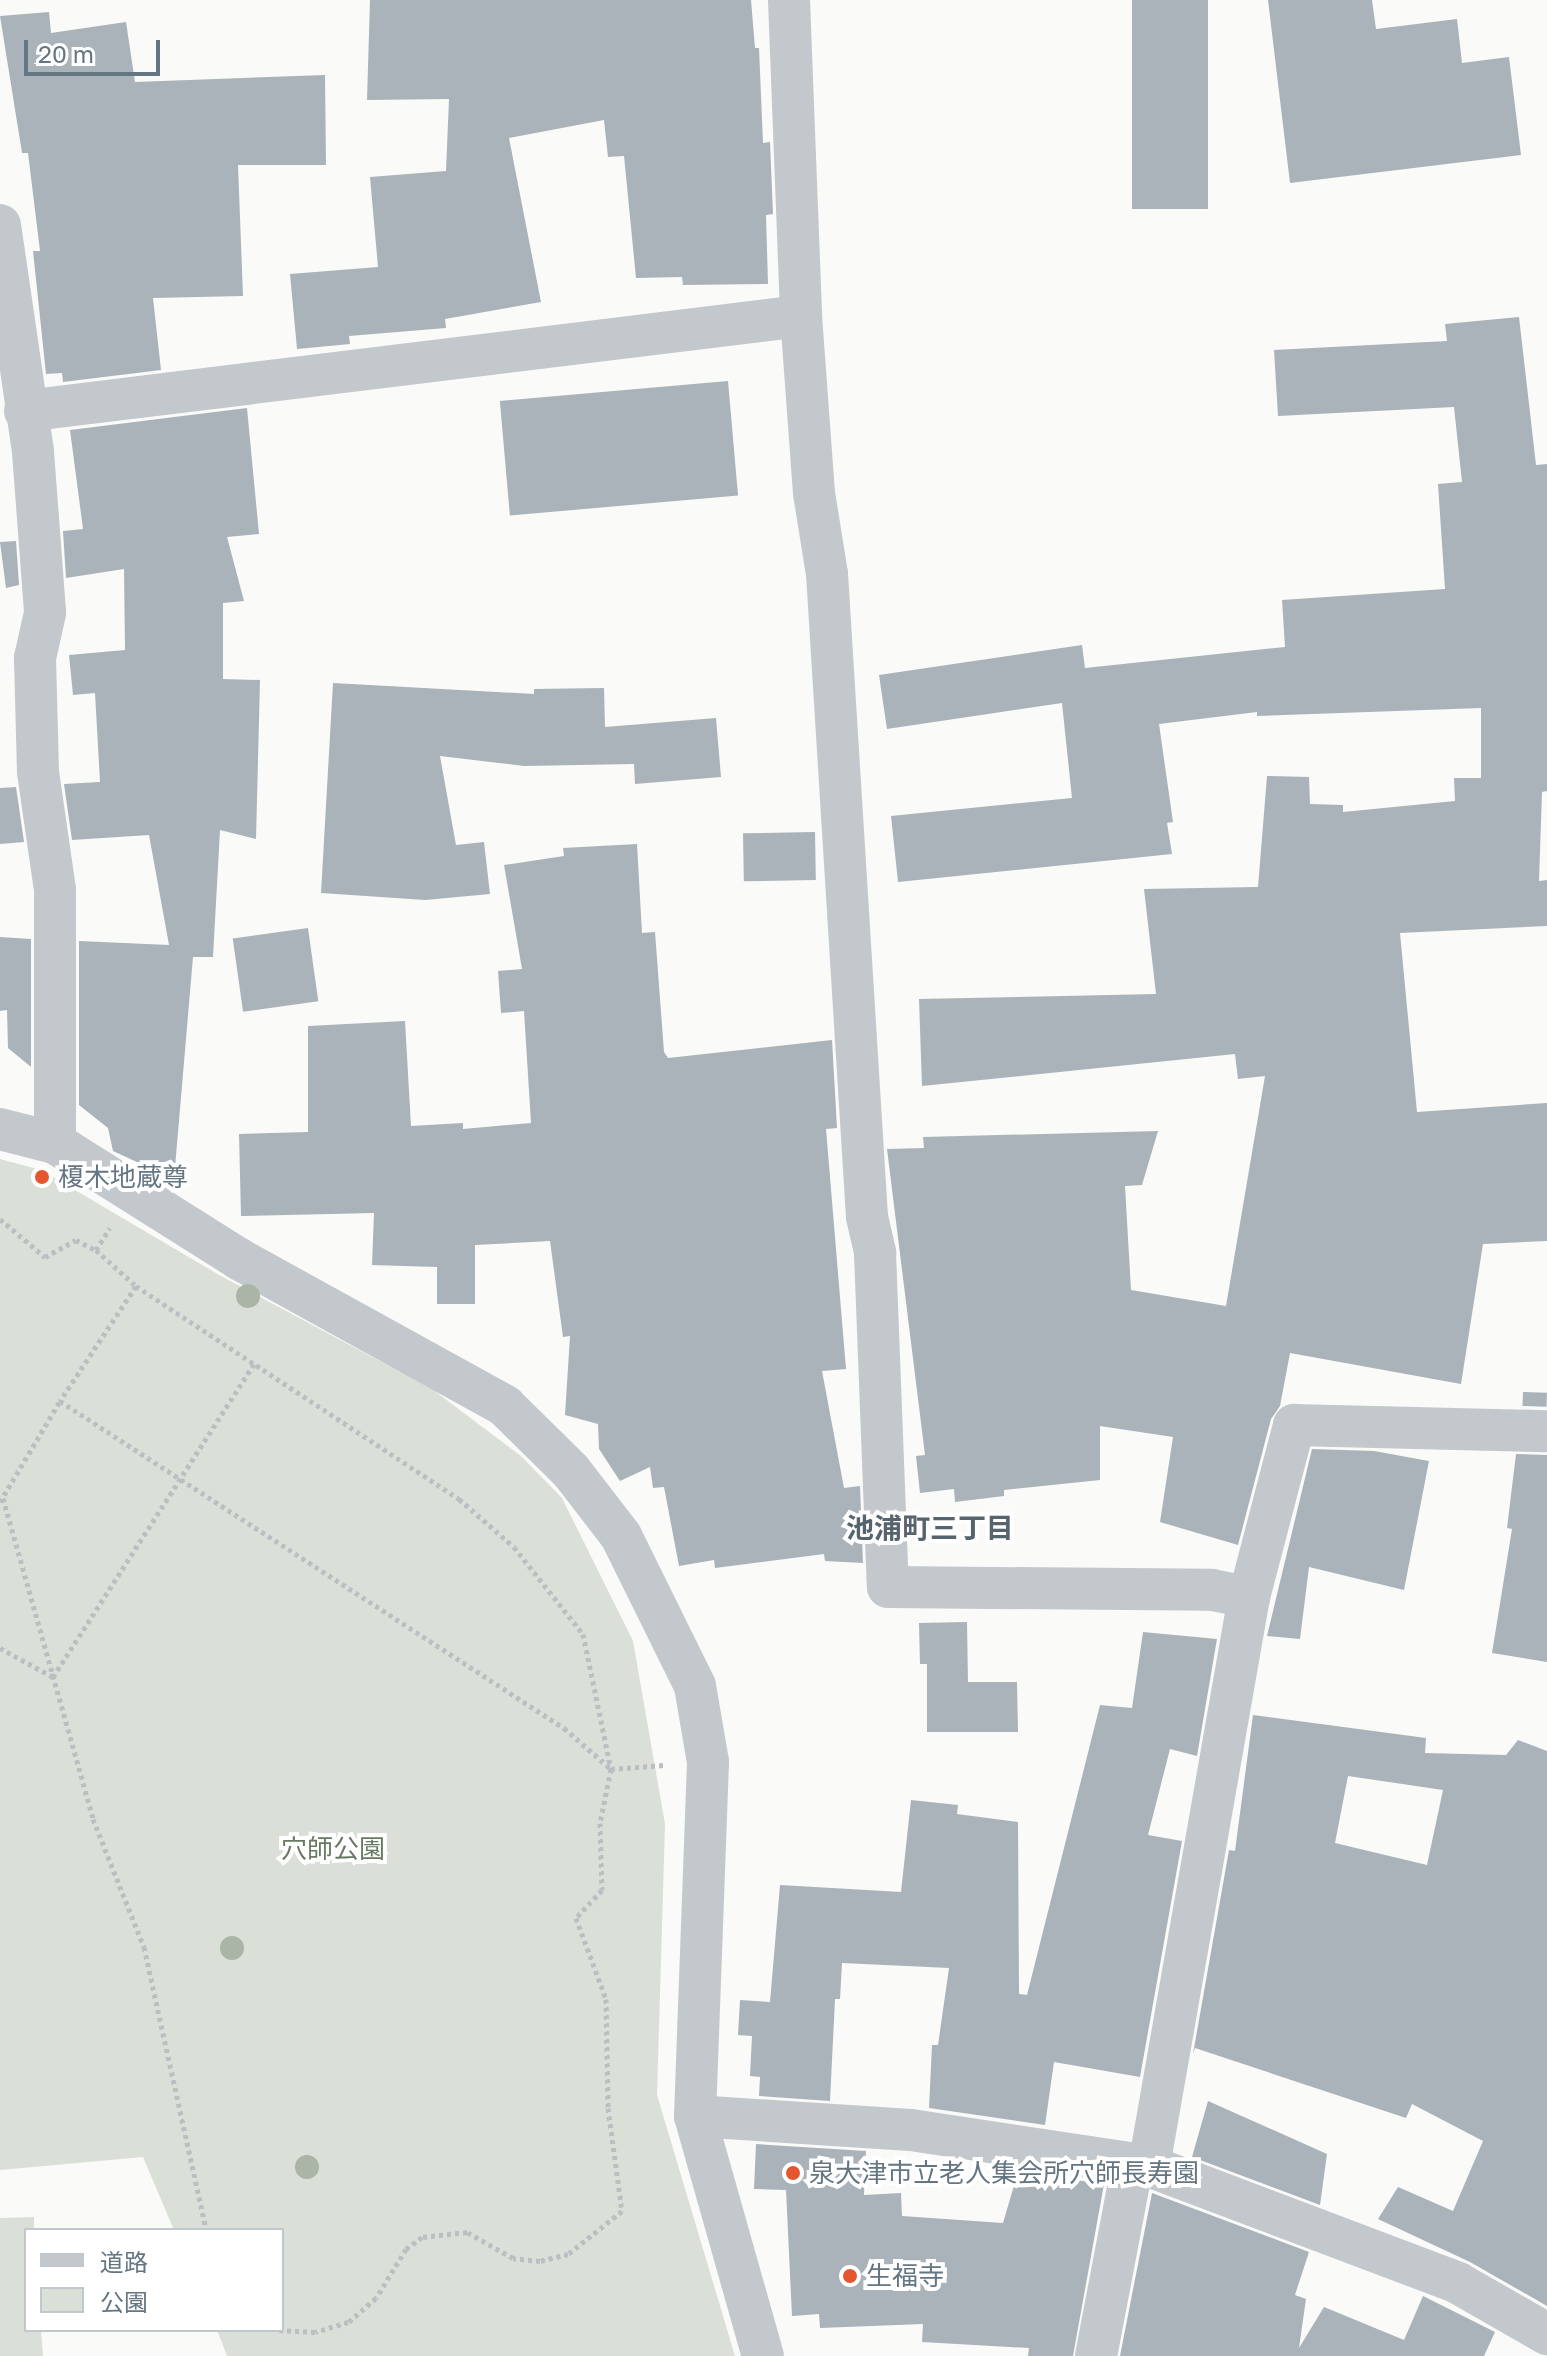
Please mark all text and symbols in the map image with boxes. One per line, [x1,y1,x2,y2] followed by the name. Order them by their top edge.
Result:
[28,24,164,74] scale bar
[38,39,94,68] text: 20 m
[58,1161,188,1193] place label: 榎木地蔵尊
[33,1168,51,1186] marker: 榎木地蔵尊
[846,1511,1014,1545] district label: 池浦町三丁目
[281,1833,385,1865] park label: 穴師公園
[809,2157,1199,2189] place label: 泉大津市立老人集会所穴師長寿園
[784,2164,802,2182] marker: 泉大津市立老人集会所穴師長寿園
[24,2228,284,2332] legend
[100,2247,148,2276] text: 道路
[866,2260,944,2292] place label: 生福寺
[841,2267,859,2285] marker: 生福寺
[100,2287,148,2316] text: 公園

